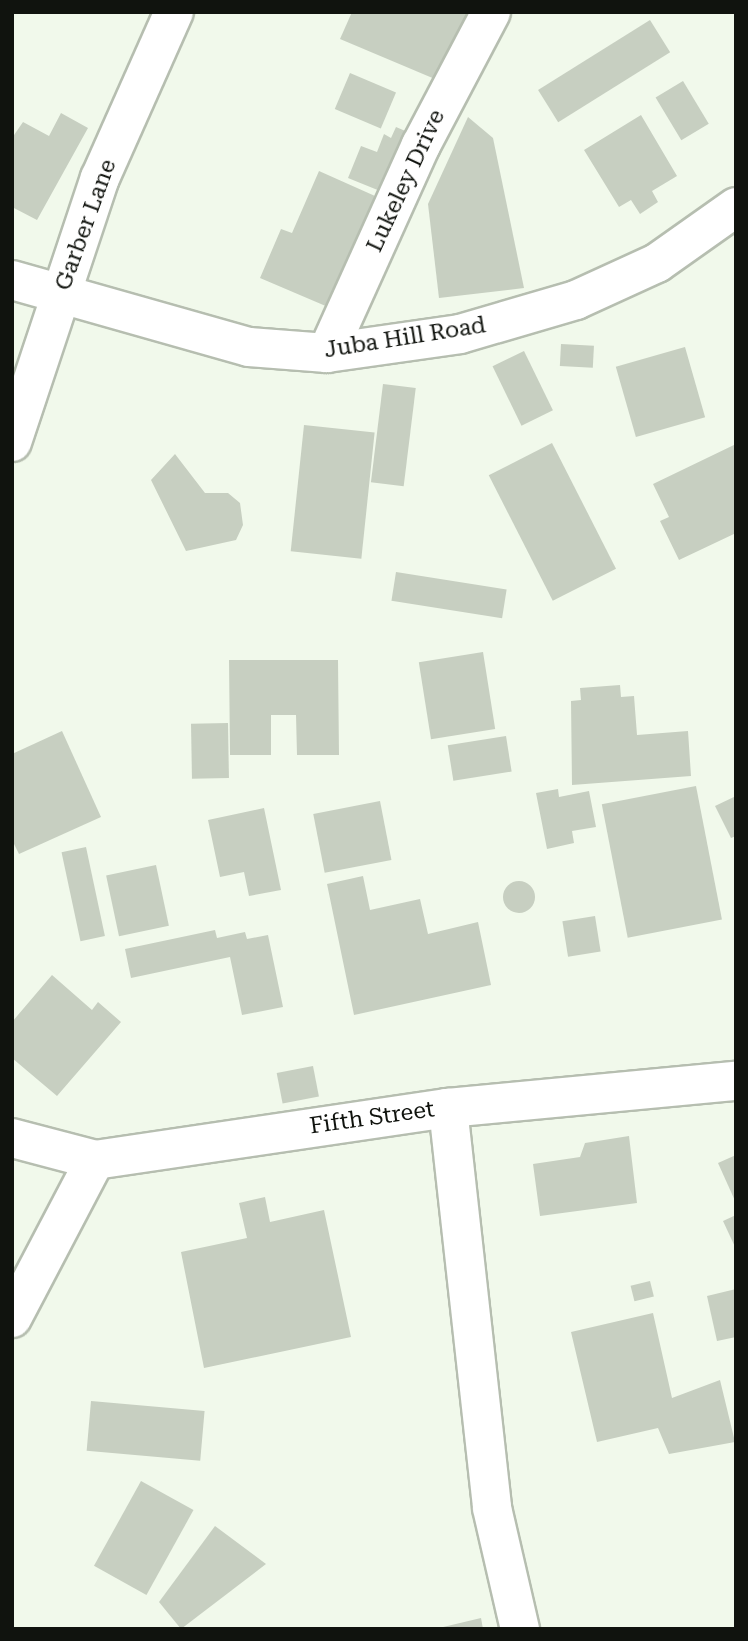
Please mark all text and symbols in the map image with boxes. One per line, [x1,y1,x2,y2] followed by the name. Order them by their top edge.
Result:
[361,105,451,257] street label: Lukeley Drive
[50,156,122,294] street label: Garber Lane
[322,312,488,364] street label: Juba Hill Road
[308,1096,436,1140] street label: Fifth Street

